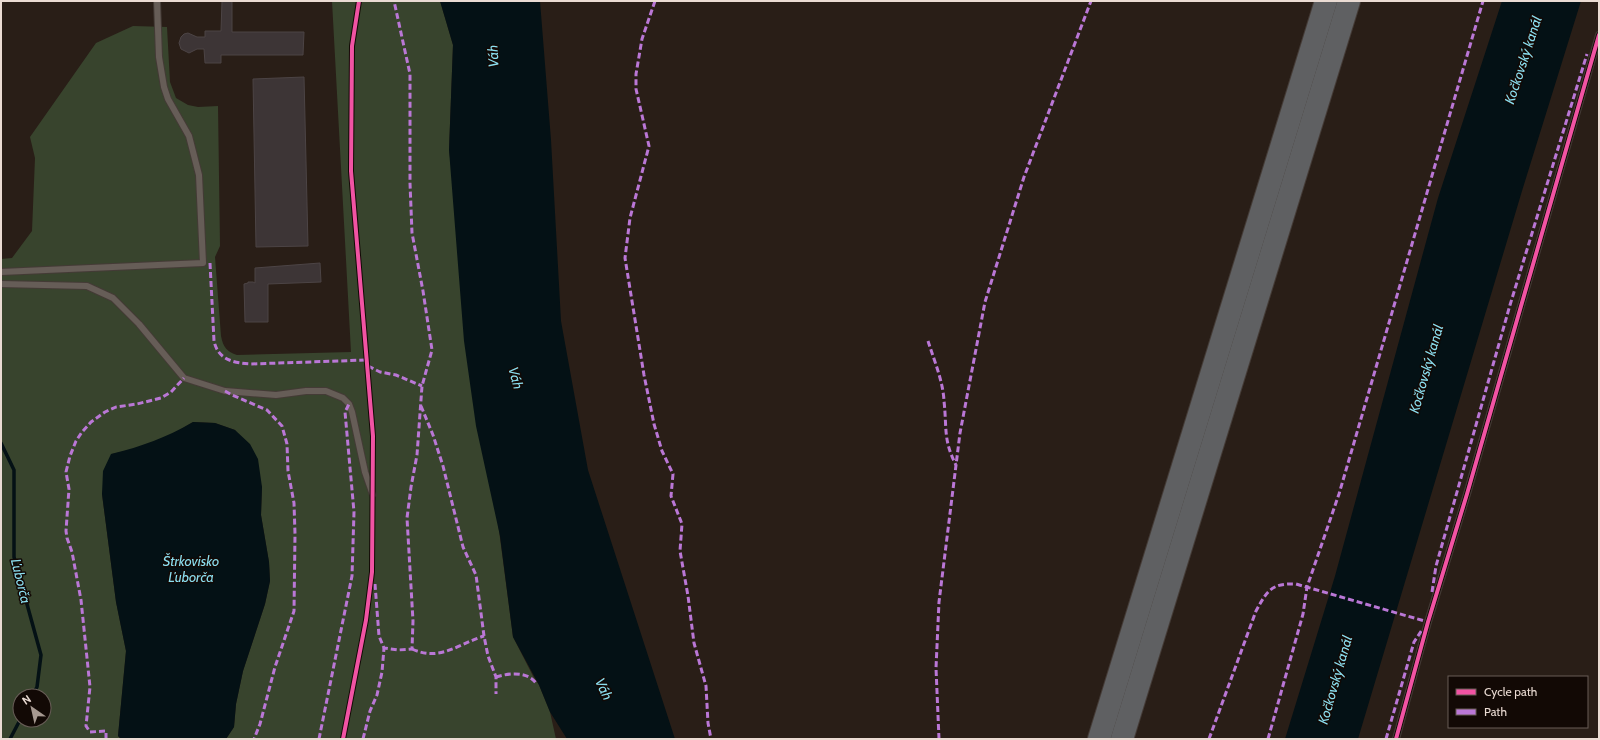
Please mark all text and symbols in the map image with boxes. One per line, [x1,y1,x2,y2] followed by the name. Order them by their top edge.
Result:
[1500,13,1546,106] water label: Kočkovský kanál
[483,44,503,68] water label: Váh
[1405,322,1447,415] water label: Kočkovský kanál
[504,365,528,391] water label: Váh
[163,552,219,586] water label: Štrkovisko Ľuborča
[7,557,35,605] water label: Ľuborča
[1314,633,1356,726] water label: Kočkovský kanál
[591,675,617,703] water label: Váh
[1448,676,1588,728] legend
[1484,684,1537,699] text: Cycle path
[12,688,52,728] north arrow
[19,692,34,708] text: N
[1484,704,1507,719] text: Path

